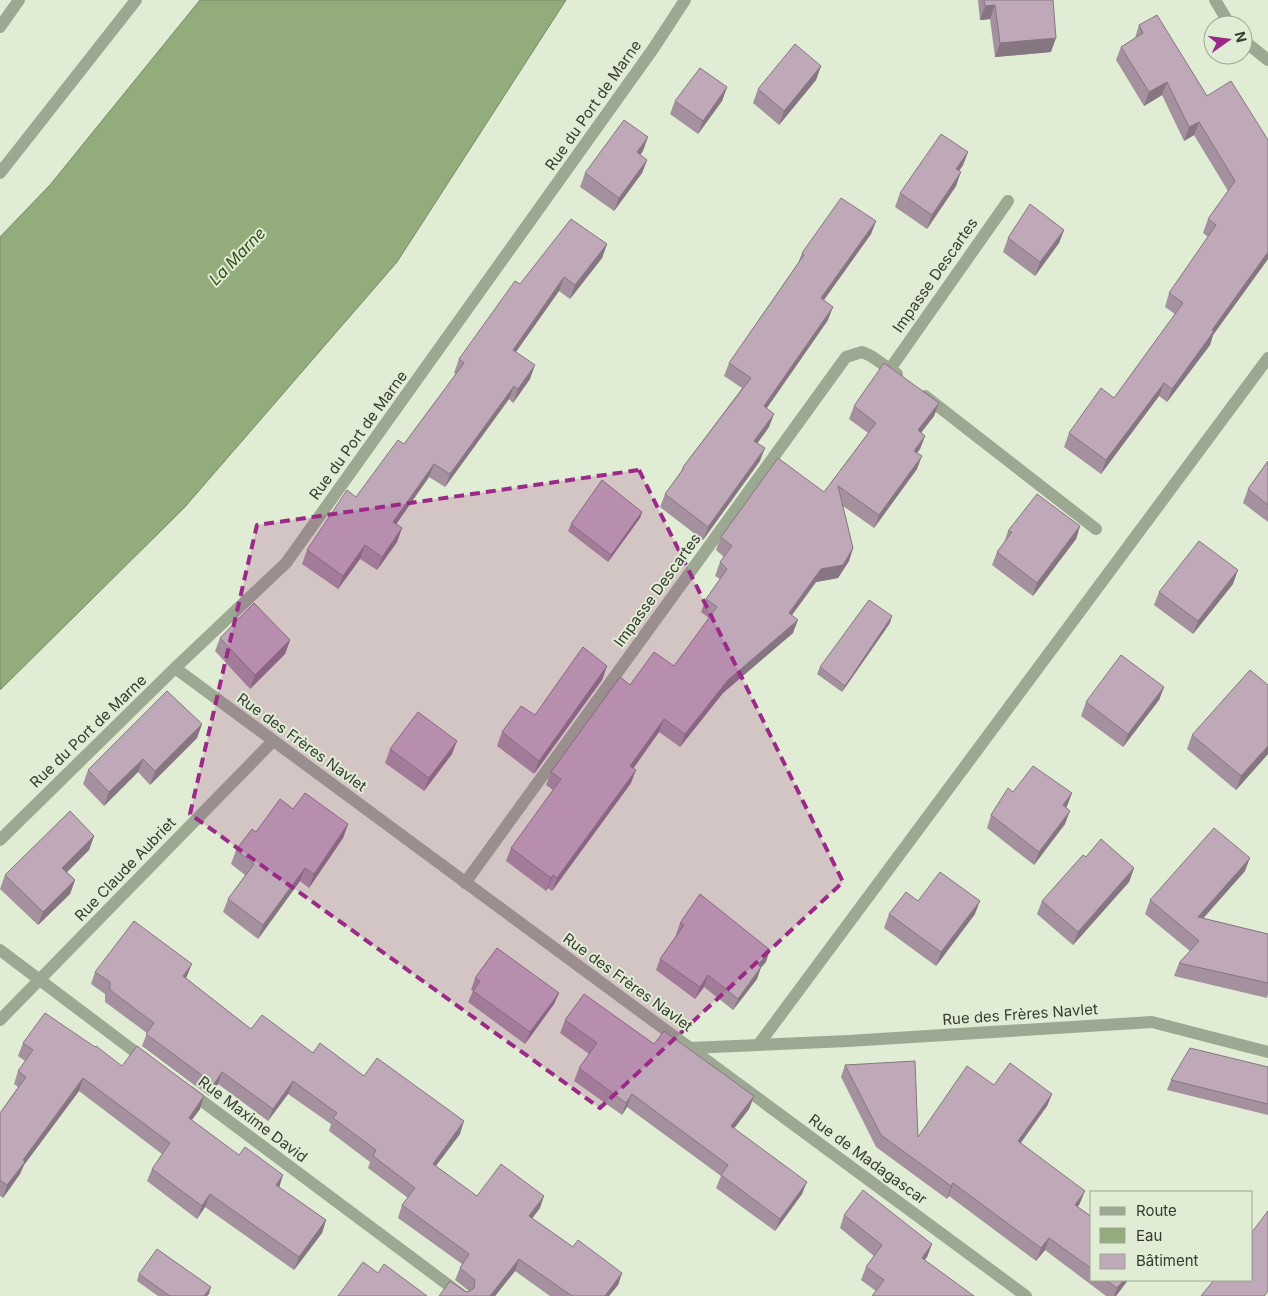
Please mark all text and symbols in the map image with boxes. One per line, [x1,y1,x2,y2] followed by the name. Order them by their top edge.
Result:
[1203,15,1253,65] north arrow
[1232,30,1251,44] text: N
[541,36,645,174] street label: Rue du Port de Marne
[888,214,982,336] street label: Impasse Descartes
[205,223,269,289] water label: La Marne
[305,367,411,503] street label: Rue du Port de Marne
[609,529,705,650] street label: Impasse Descartes
[26,670,150,792] street label: Rue du Port de Marne
[233,689,371,795] street label: Rue des Frères Navlet
[71,813,180,925] street label: Rue Claude Aubriet
[559,929,697,1035] street label: Rue des Frères Navlet
[942,999,1098,1029] street label: Rue des Frères Navlet
[195,1072,311,1166] street label: Rue Maxime David
[805,1110,931,1208] street label: Rue de Madagascar
[1090,1191,1253,1281] legend
[1136,1201,1177,1220] text: Route
[1136,1226,1162,1245] text: Eau
[1136,1251,1199,1270] text: Bâtiment

